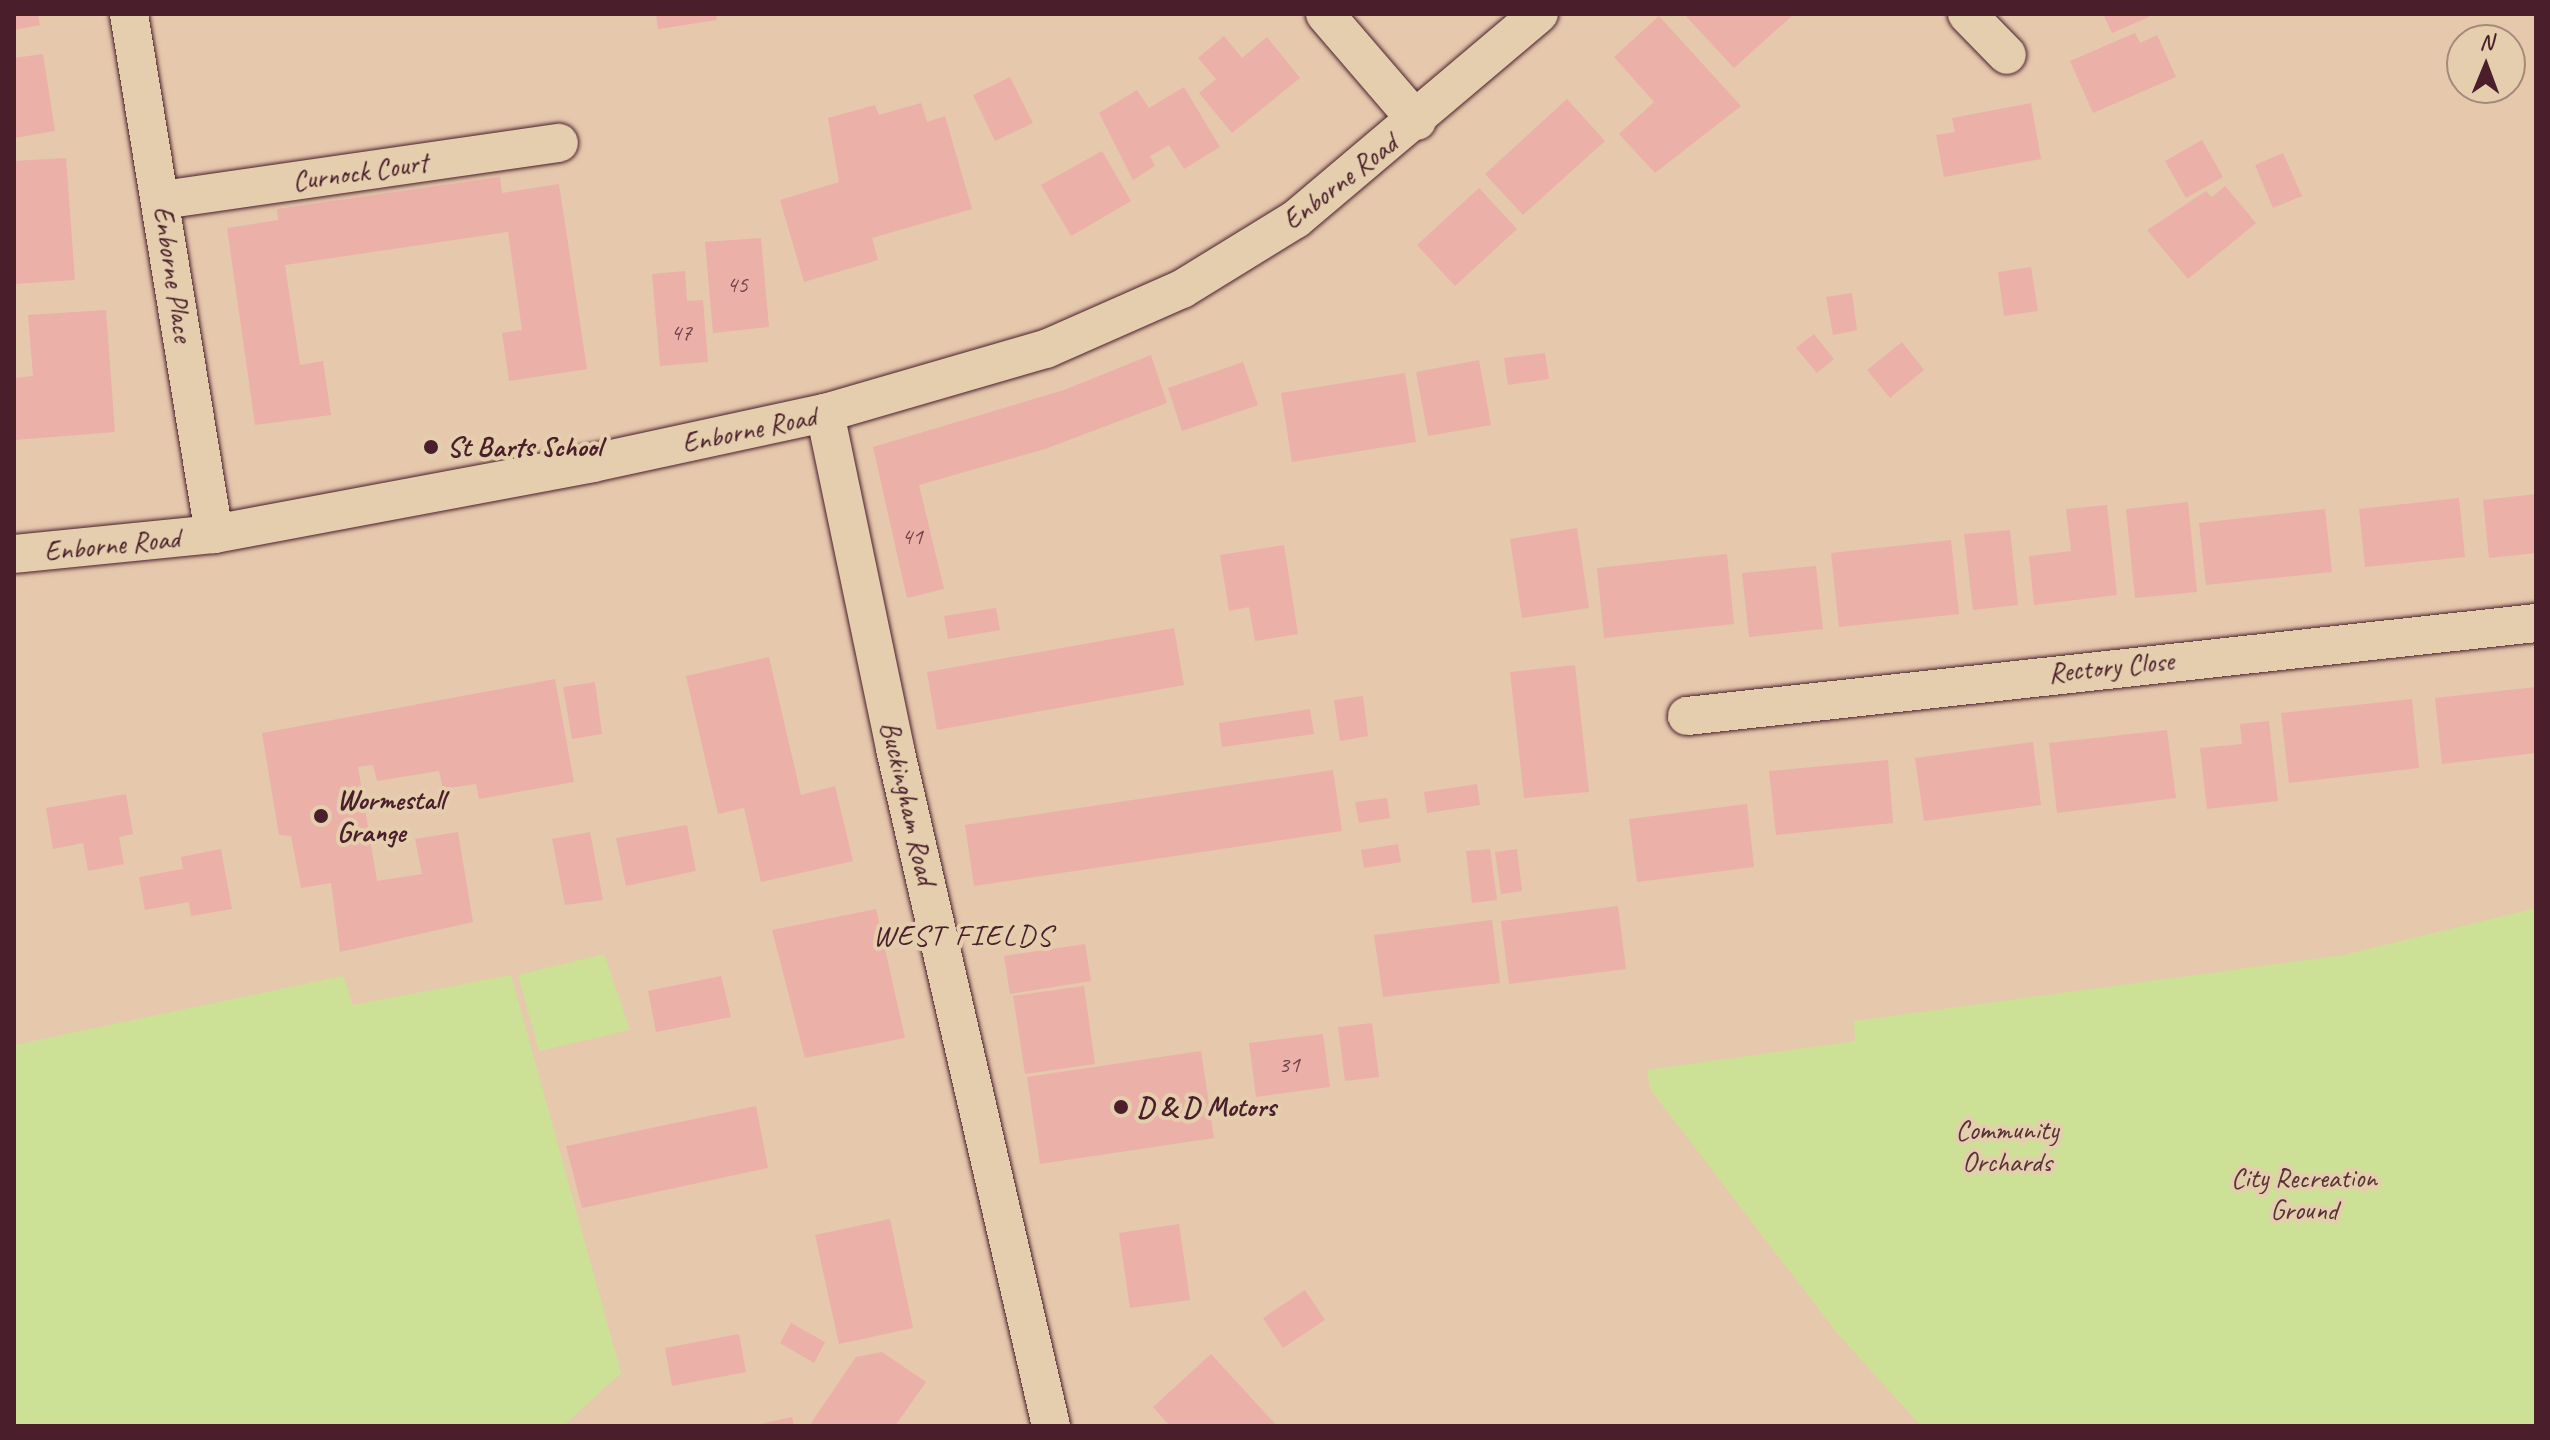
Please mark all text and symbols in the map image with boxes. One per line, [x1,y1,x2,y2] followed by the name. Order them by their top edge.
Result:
[2446,24,2526,104] north arrow
[2479,28,2493,56] text: N
[1277,127,1403,237] street label: Enborne Road
[290,146,430,198] street label: Curnock Court
[146,204,200,344] street label: Enborne Place
[726,271,748,299] house number: 45
[670,319,692,347] house number: 47
[680,400,818,460] street label: Enborne Road
[447,430,602,464] place label: St Barts School
[422,438,440,456] marker: St Barts School
[43,521,181,569] street label: Enborne Road
[901,523,923,551] house number: 41
[2047,644,2175,690] street label: Rectory Close
[873,718,943,888] street label: Buckingham Road
[337,783,445,849] place label: Wormestall Grange
[312,807,330,825] marker: Wormestall Grange
[873,917,1053,953] district label: WEST FIELDS
[1278,1051,1300,1079] house number: 31
[1137,1090,1276,1124] place label: D & D Motors
[1112,1098,1130,1116] marker: D & D Motors
[1956,1113,2058,1179] park label: Community Orchards
[2231,1161,2377,1227] park label: City Recreation Ground

